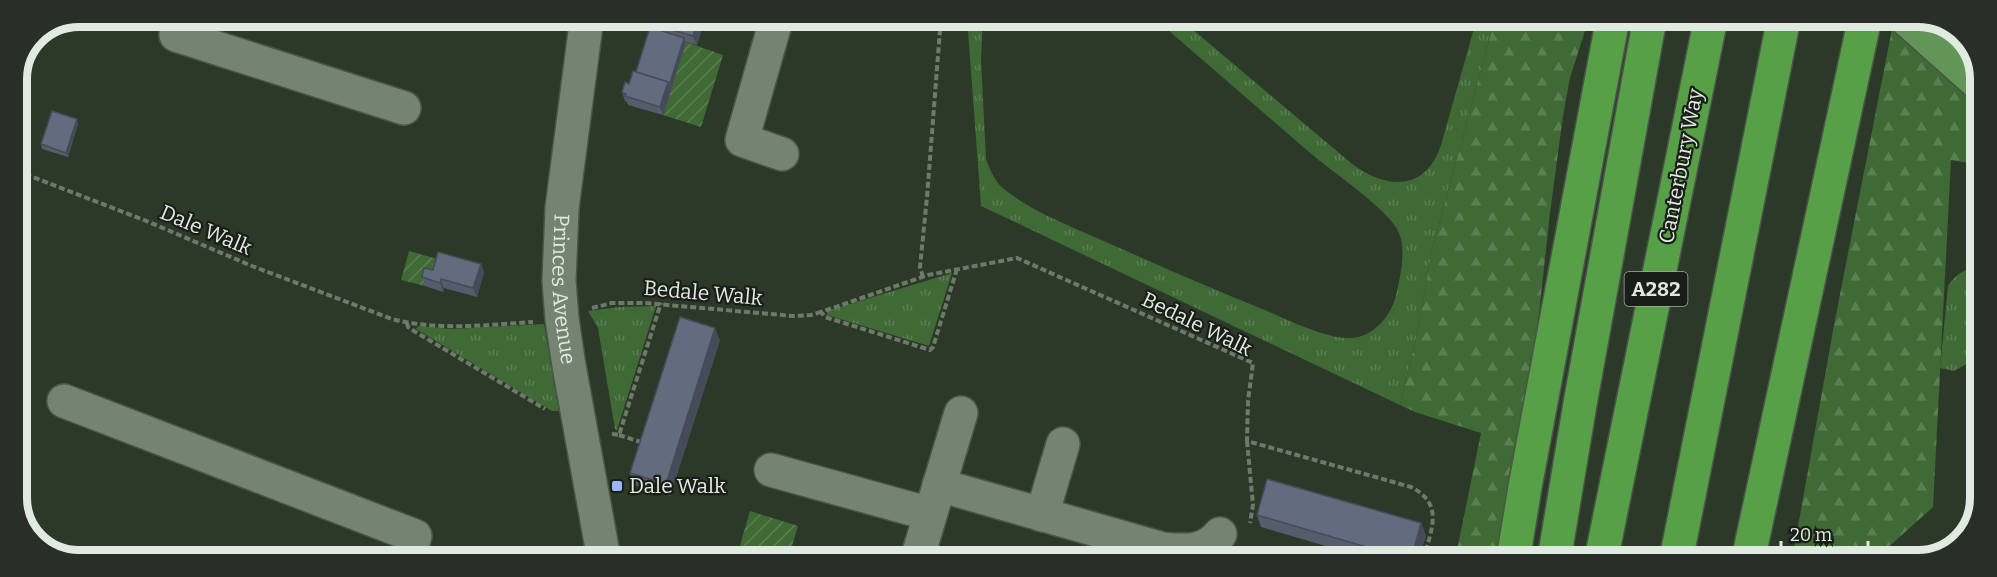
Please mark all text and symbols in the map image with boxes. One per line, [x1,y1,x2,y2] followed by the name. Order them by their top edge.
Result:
[1653,85,1709,246] street label: Canterbury Way
[156,199,256,261] street label: Dale Walk
[546,213,582,366] street label: Princes Avenue
[1624,272,1688,306] road number: A282
[642,275,764,311] street label: Bedale Walk
[1138,286,1256,362] street label: Bedale Walk
[629,473,726,499] place label: Dale Walk
[610,479,624,493] marker: Dale Walk
[1781,514,1868,552] scale bar
[1790,524,1832,546] text: 20 m

